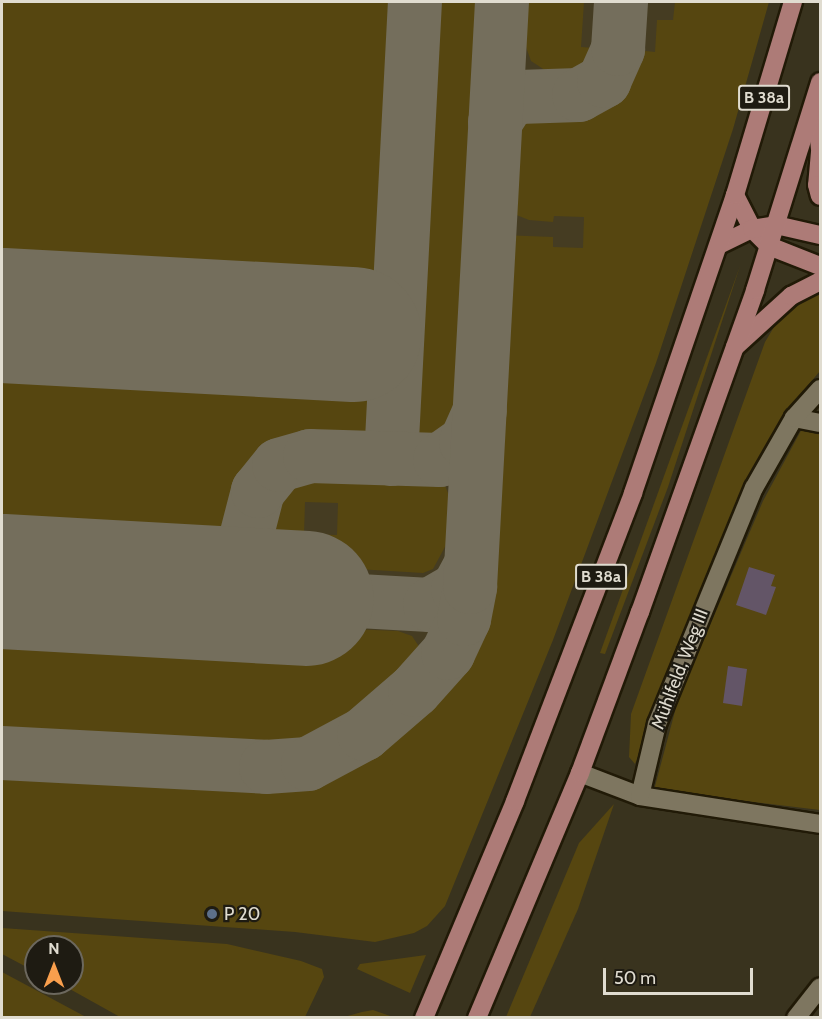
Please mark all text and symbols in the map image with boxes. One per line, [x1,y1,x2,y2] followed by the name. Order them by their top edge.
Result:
[737,85,791,111] road number: B 38a
[574,564,628,590] road number: B 38a
[647,606,713,732] street label: Mühlfeld, Weg III
[224,903,260,925] place label: P 20
[205,907,219,921] marker: P 20
[24,935,84,995] north arrow
[48,939,60,958] text: N
[606,956,756,994] scale bar
[614,967,656,989] text: 50 m

